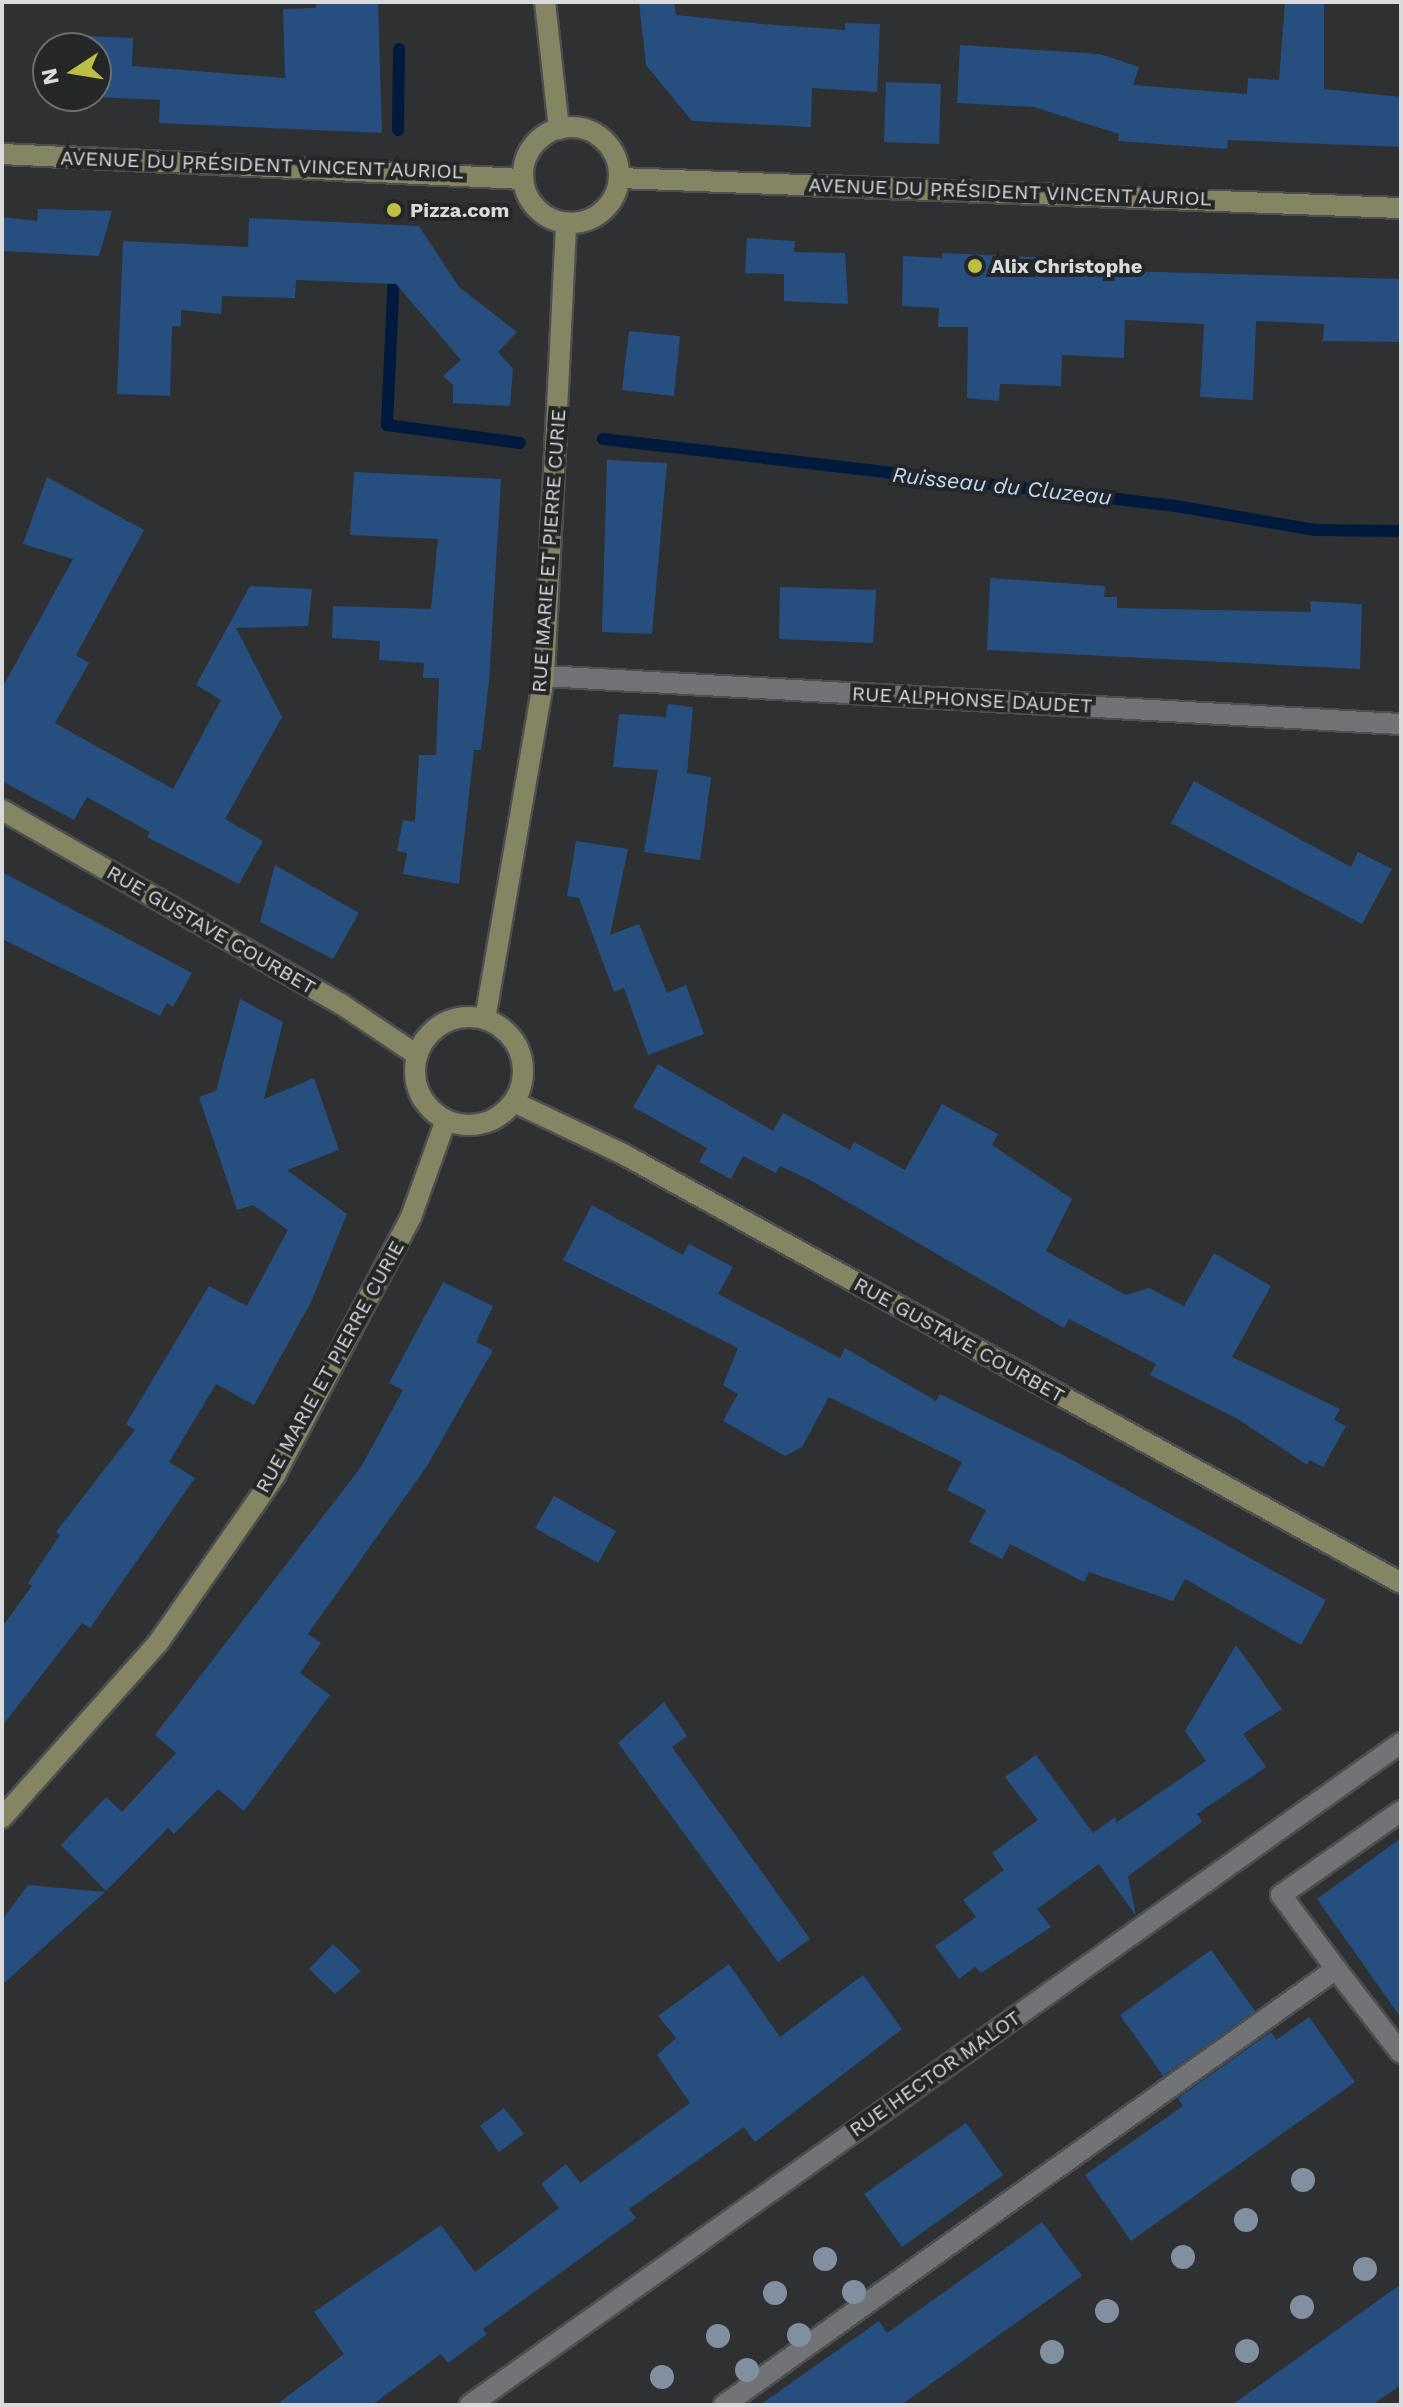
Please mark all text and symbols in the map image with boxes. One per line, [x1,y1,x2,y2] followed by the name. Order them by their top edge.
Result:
[32,32,112,112] north arrow
[36,66,64,87] text: N
[59,146,465,184] street label: AVENUE DU PRÉSIDENT VINCENT AURIOL
[807,173,1213,211] street label: AVENUE DU PRÉSIDENT VINCENT AURIOL
[410,198,509,222] place label: Pizza.com
[385,201,403,219] marker: Pizza.com
[991,254,1143,278] place label: Alix Christophe
[966,257,984,275] marker: Alix Christophe
[527,408,571,694] street label: RUE MARIE ET PIERRE CURIE
[891,461,1113,511] water label: Ruisseau du Cluzeau
[851,682,1093,718] street label: RUE ALPHONSE DAUDET
[102,860,320,1000] street label: RUE GUSTAVE COURBET
[250,1237,410,1497] street label: RUE MARIE ET PIERRE CURIE
[850,1272,1068,1408] street label: RUE GUSTAVE COURBET
[845,2006,1025,2142] street label: RUE HECTOR MALOT

